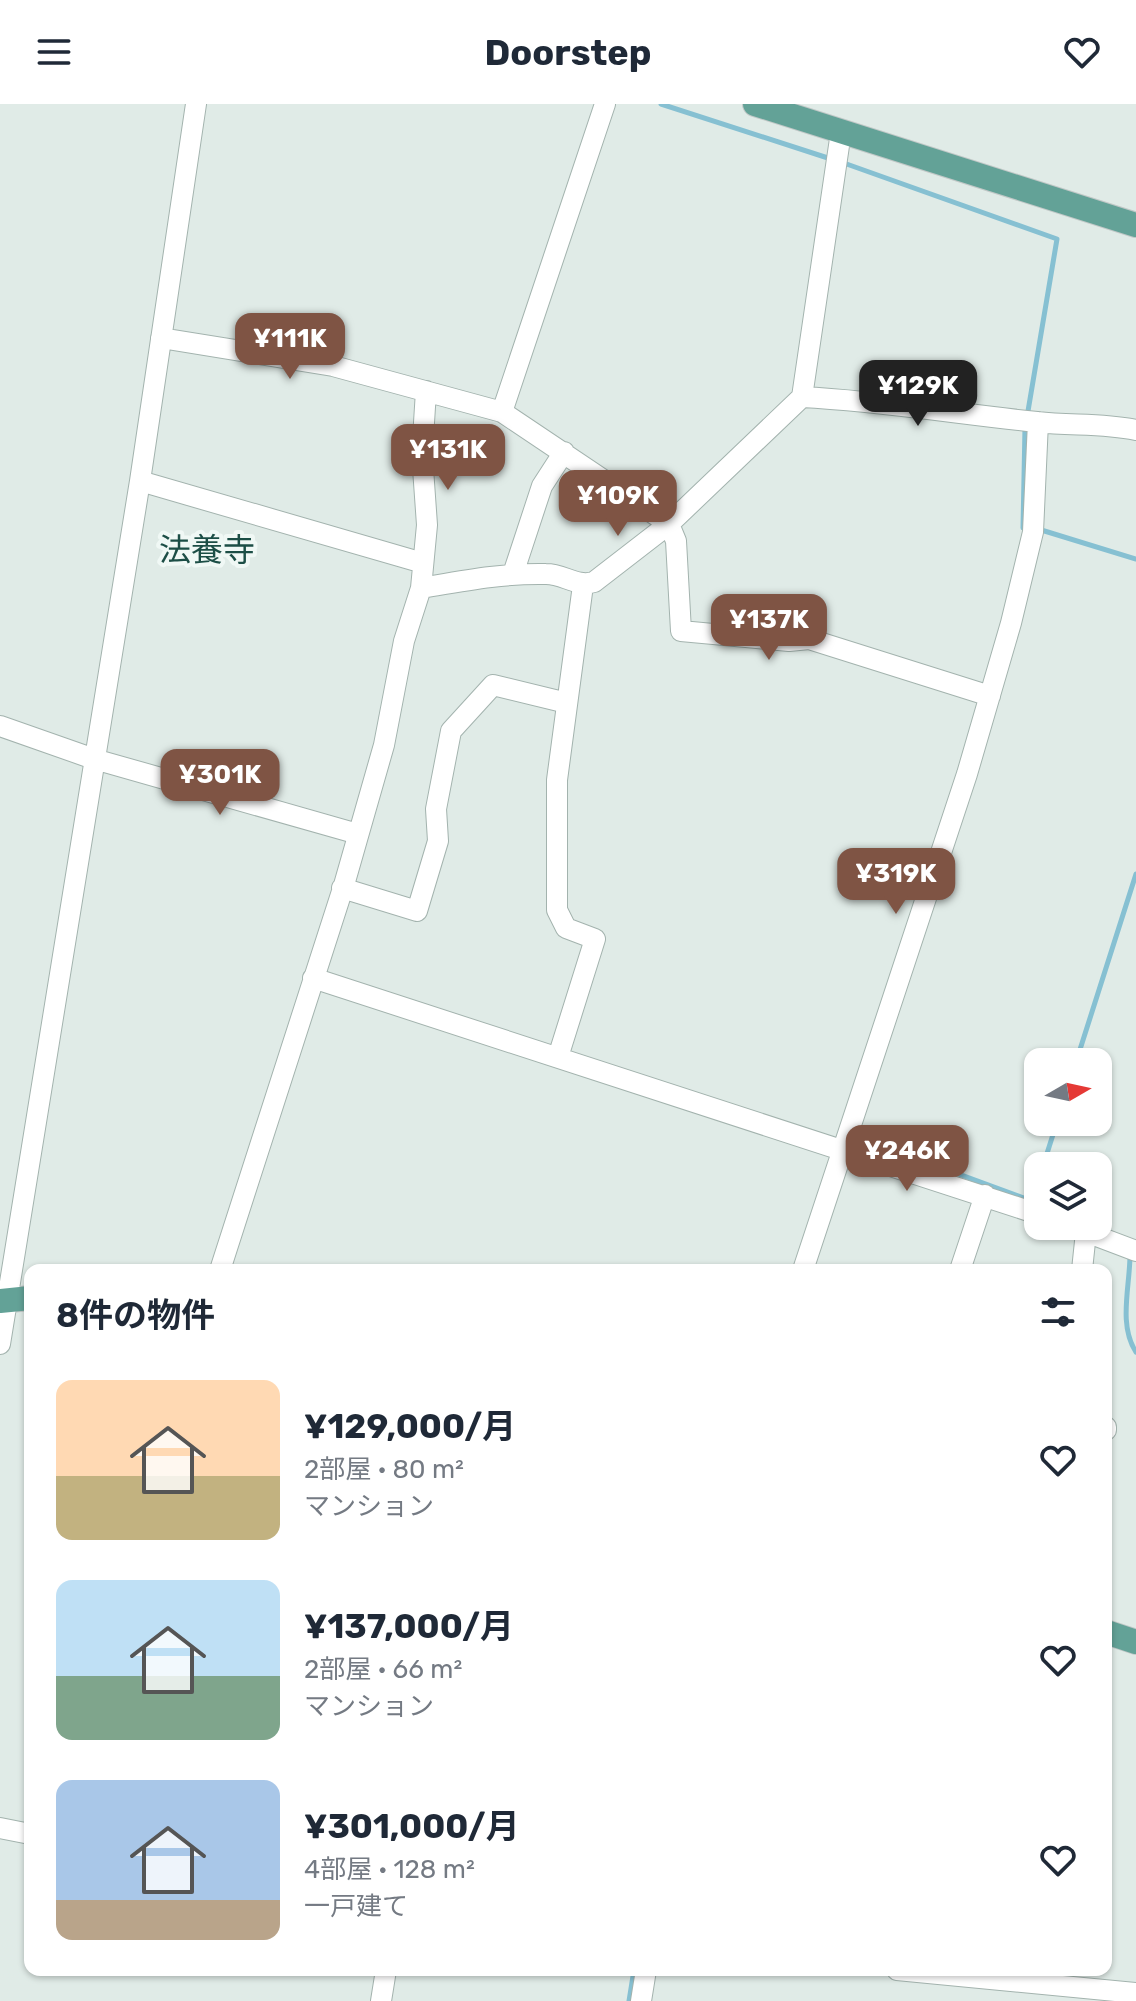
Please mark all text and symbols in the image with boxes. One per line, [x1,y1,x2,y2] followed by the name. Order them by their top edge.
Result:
[32,30,76,74] icon: menu
[1060,30,1104,74] icon: heart
[485,31,651,74] text: Doorstep
[234,313,346,381] pin: ¥111K
[253,323,327,354] text: ¥111K
[862,360,974,428] pin: ¥129K
[877,370,959,401] text: ¥129K
[392,424,504,492] pin: ¥131K
[409,434,487,465] text: ¥131K
[562,470,674,538] pin: ¥109K
[577,480,659,511] text: ¥109K
[159,531,255,569] district label: 法養寺
[713,594,825,662] pin: ¥137K
[729,604,809,635] text: ¥137K
[164,749,276,817] pin: ¥301K
[179,759,261,790] text: ¥301K
[840,848,952,916] pin: ¥319K
[855,858,937,889] text: ¥319K
[1024,1048,1112,1136] north arrow
[1024,1048,1112,1240] map controls
[851,1125,963,1193] pin: ¥246K
[864,1135,950,1166] text: ¥246K
[1024,1152,1112,1240] button: layers
[1036,1290,1080,1334] icon: filters
[56,1295,215,1336] text: 8件の物件
[304,1406,516,1447] text: ¥129,000/月
[120,1412,216,1508] icon: home
[1036,1438,1080,1482] icon: heart
[304,1454,464,1485] text: 2部屋 · 80 m²
[304,1491,434,1522] text: マンション
[304,1606,514,1647] text: ¥137,000/月
[120,1612,216,1708] icon: home
[1036,1638,1080,1682] icon: heart
[304,1654,462,1685] text: 2部屋 · 66 m²
[304,1691,434,1722] text: マンション
[304,1806,520,1847] text: ¥301,000/月
[120,1812,216,1908] icon: home
[1036,1838,1080,1882] icon: heart
[304,1854,475,1885] text: 4部屋 · 128 m²
[304,1891,408,1922] text: 一戸建て

